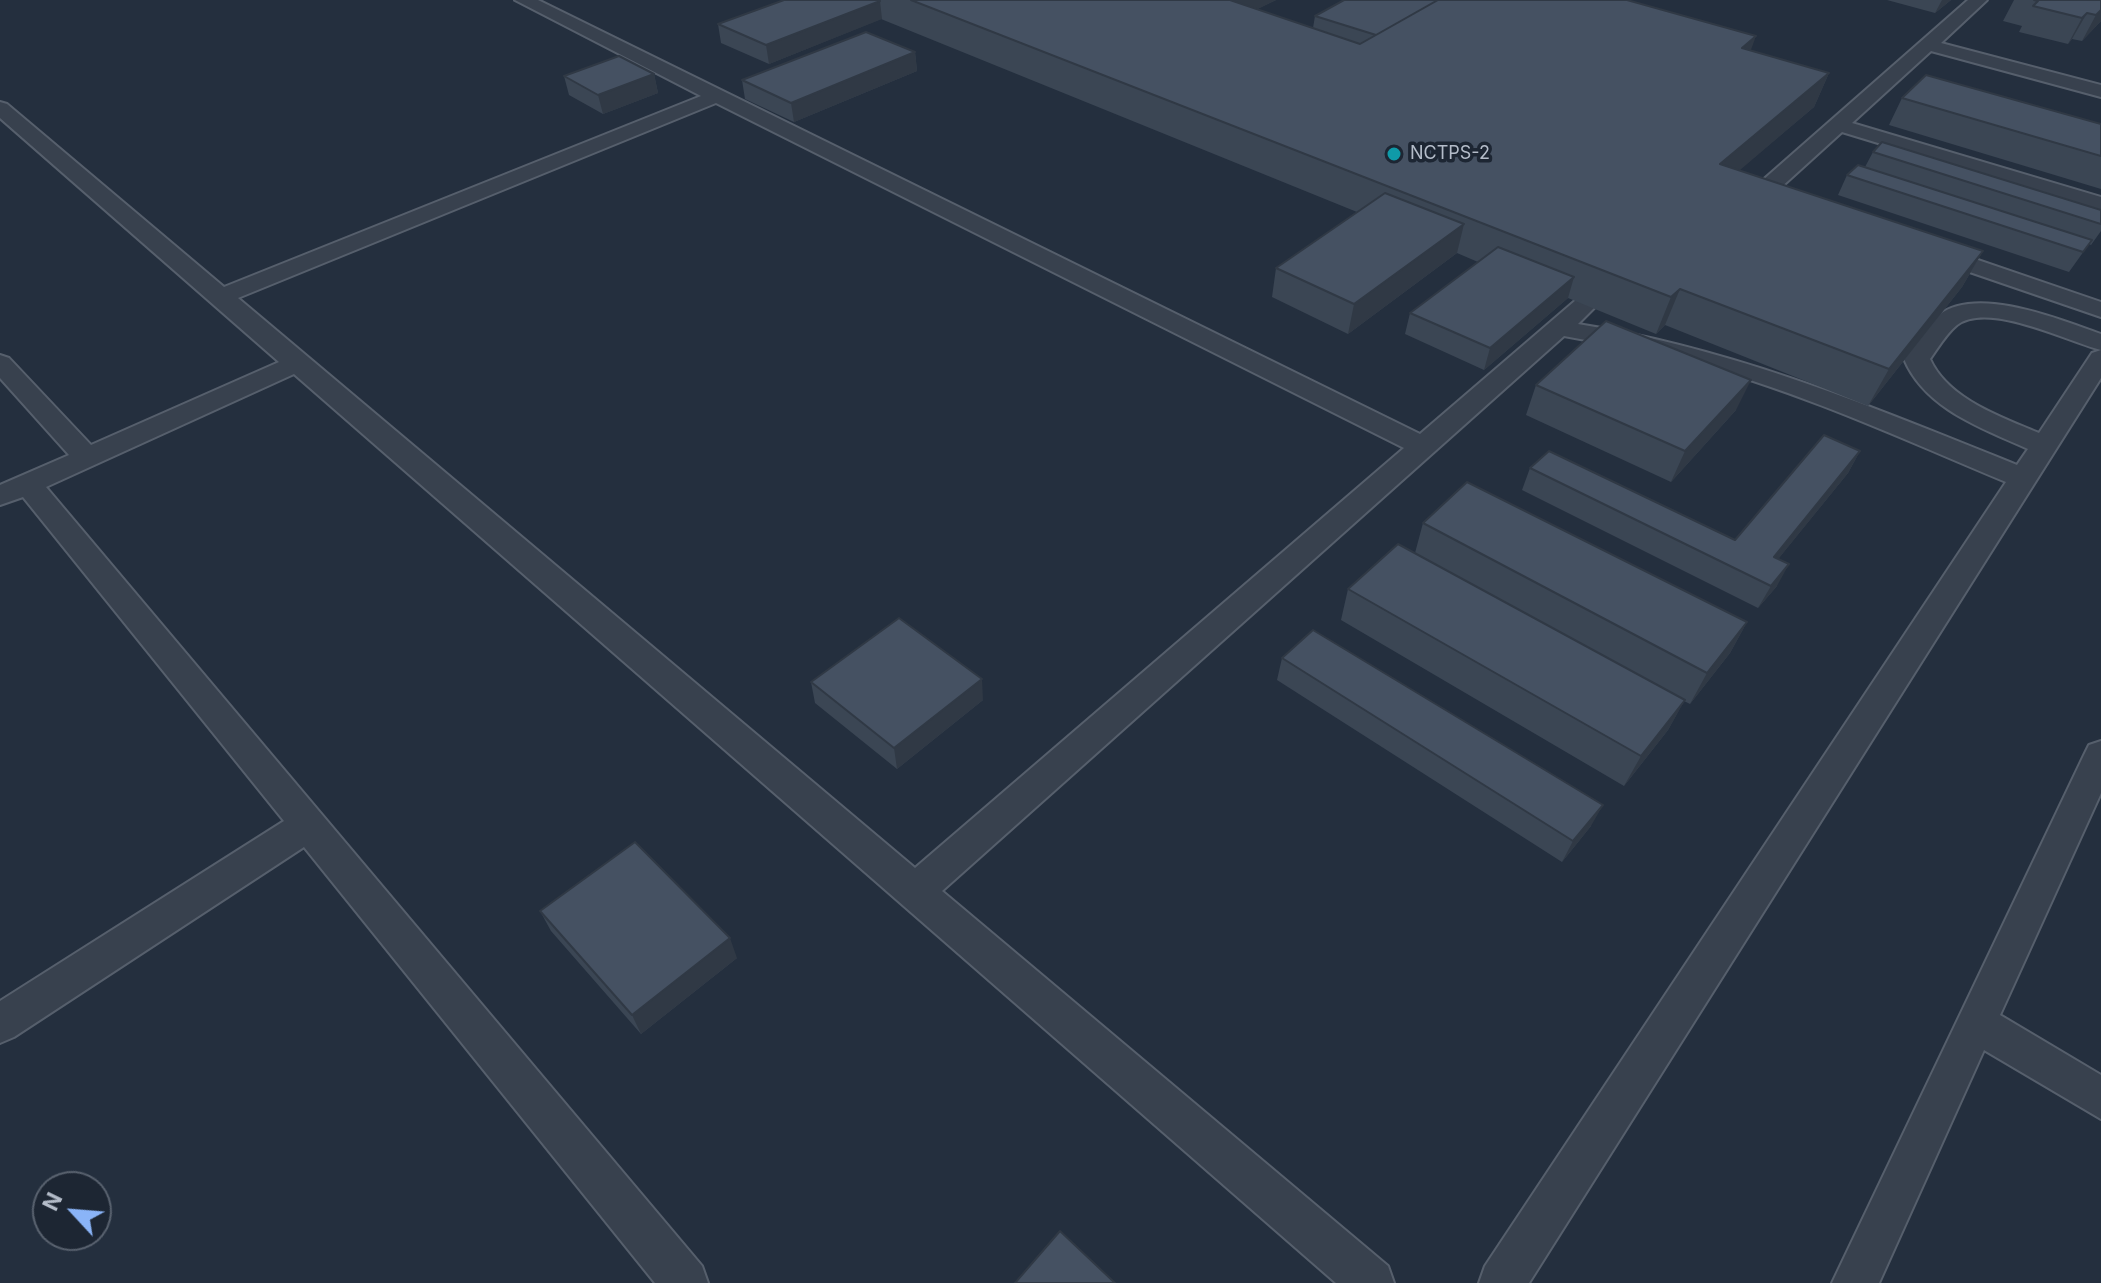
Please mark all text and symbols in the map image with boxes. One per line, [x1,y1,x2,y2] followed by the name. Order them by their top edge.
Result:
[1410,143,1490,165] place label: NCTPS-2
[1385,145,1403,163] marker: NCTPS-2
[32,1171,112,1251] north arrow
[37,1188,68,1215] text: N

